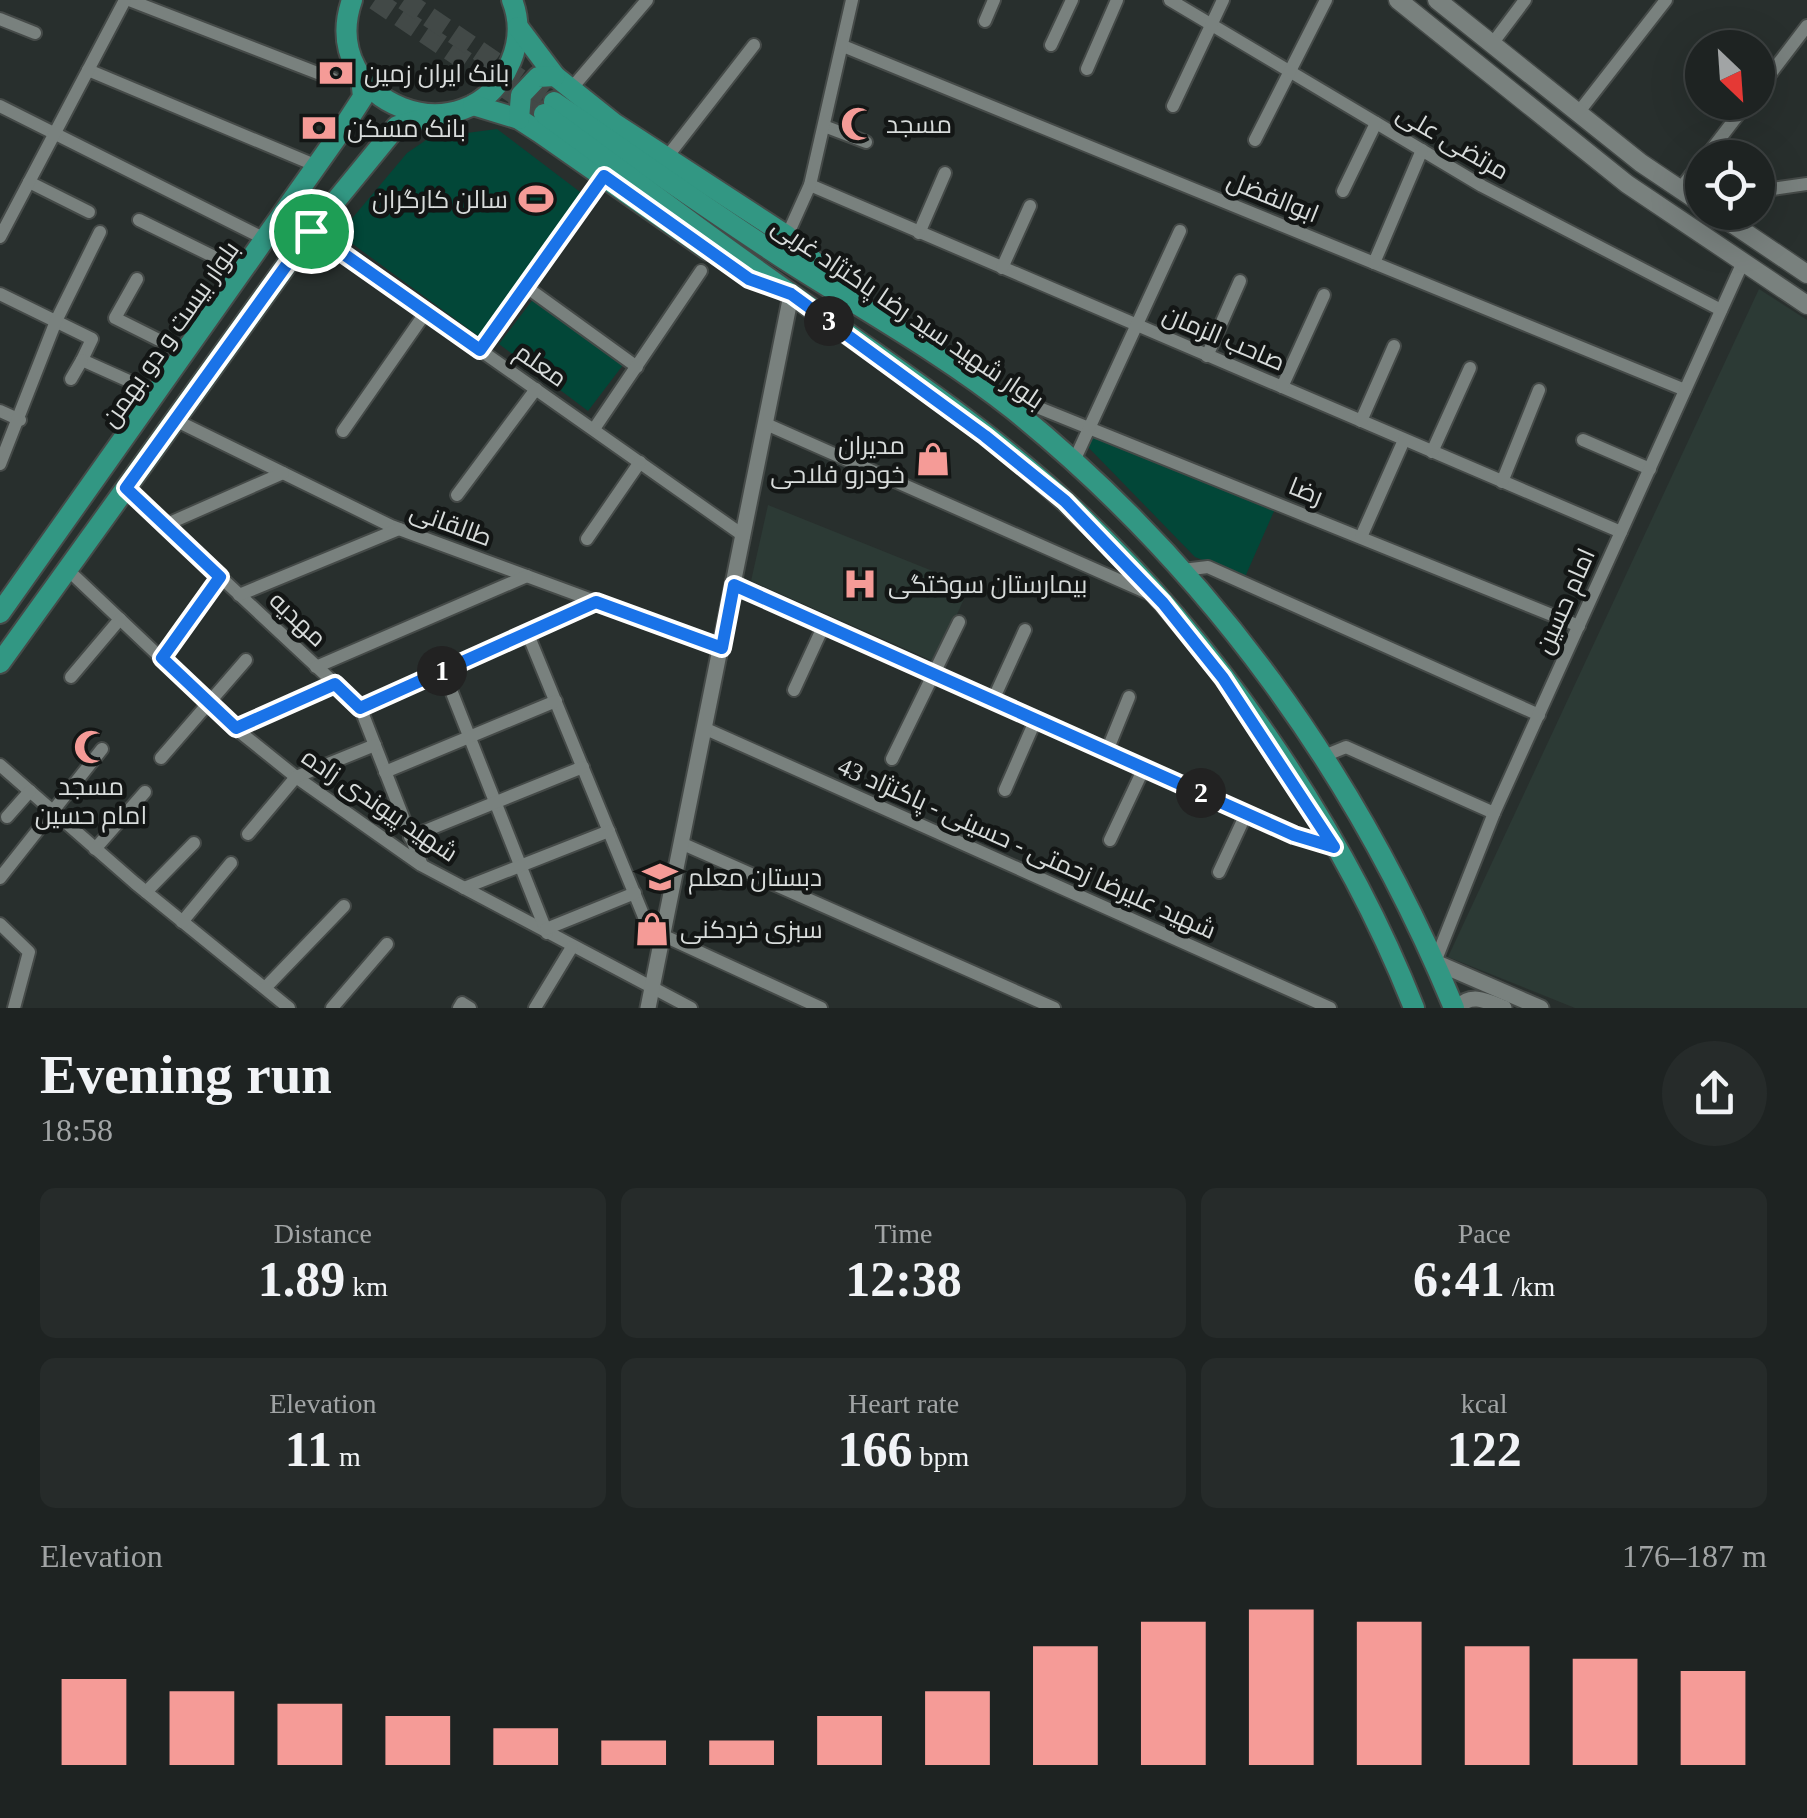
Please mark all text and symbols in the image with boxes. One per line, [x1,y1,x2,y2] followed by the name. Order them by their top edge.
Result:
[1685,30,1775,120] north arrow
[1685,30,1775,230] map controls
[317,54,355,92] bank icon: بانک ایران زمین
[364,60,509,88] place label: بانک ایران زمین
[1392,99,1514,186] street label: مرتضی علی
[839,105,877,143] mosque icon: مسجد
[300,109,338,147] bank icon: بانک مسکن
[886,111,952,138] place label: مسجد
[347,115,466,143] place label: بانک مسکن
[1685,140,1775,230] button: locate
[1223,166,1323,228] street label: ابوالفضل
[517,180,555,218] sports icon: سالن کارگران
[372,186,508,214] place label: سالن کارگران
[269,189,354,274] pin
[284,204,339,259] icon: arrive
[765,212,1049,417] street label: بلوار شهید سید رضا پاکنژاد غربی
[96,236,245,432] street label: بلوار بیست و دو بهمن
[804,296,854,346] pin: 3
[1159,300,1289,377] street label: صاحب الزمان
[822,305,836,336] text: 3
[508,338,572,395] street label: معلم
[770,432,905,489] place label: مدیران خودرو فلاحی
[914,440,952,478] shop icon: مدیران خودرو فلاحی
[1285,472,1327,511] street label: رضا
[406,497,496,552] street label: طالقانی
[1530,544,1604,659] street label: امام حسین
[841,565,879,603] hospital icon: بیمارستان سوختگی
[888,571,1087,599] place label: بیمارستان سوختگی
[264,586,332,652] street label: مهدیه
[417,646,467,696] pin: 1
[435,655,449,686] text: 1
[72,728,110,766] mosque icon: مسجد امام حسین
[296,743,463,869] street label: شهید پیوندی زاده
[833,752,1220,947] street label: شهید علیرضا زحمتی - حسینی - پاکنژاد 43
[1176,768,1226,818] pin: 2
[35,773,147,833] place label: مسجد امام حسین
[1194,777,1208,808] text: 2
[641,858,679,896] school or university icon: دبستان معلم
[688,864,822,895] place label: دبستان معلم
[633,910,671,948] shop icon: سبزی خردکنی
[680,916,823,944] place label: سبزی خردکنی
[1662,1041,1767,1146] button: share
[40,1044,332,1105] text: Evening run
[40,1112,113,1148] text: 18:58
[274,1218,372,1249] text: Distance
[874,1218,933,1249] text: Time
[1458,1218,1511,1249] text: Pace
[258,1251,345,1307] text: 1.89
[845,1251,962,1307] text: 12:38
[1413,1251,1505,1307] text: 6:41
[345,1271,388,1302] text: km
[1505,1271,1555,1302] text: /km
[269,1388,376,1419] text: Elevation
[848,1388,959,1419] text: Heart rate
[1461,1388,1507,1419] text: kcal
[285,1421,332,1477] text: 11
[838,1421,913,1477] text: 166
[1447,1421,1522,1477] text: 122
[332,1441,361,1472] text: m
[913,1441,969,1472] text: bpm
[40,1538,163,1574] text: Elevation
[1622,1538,1767,1574] text: 176–187 m

